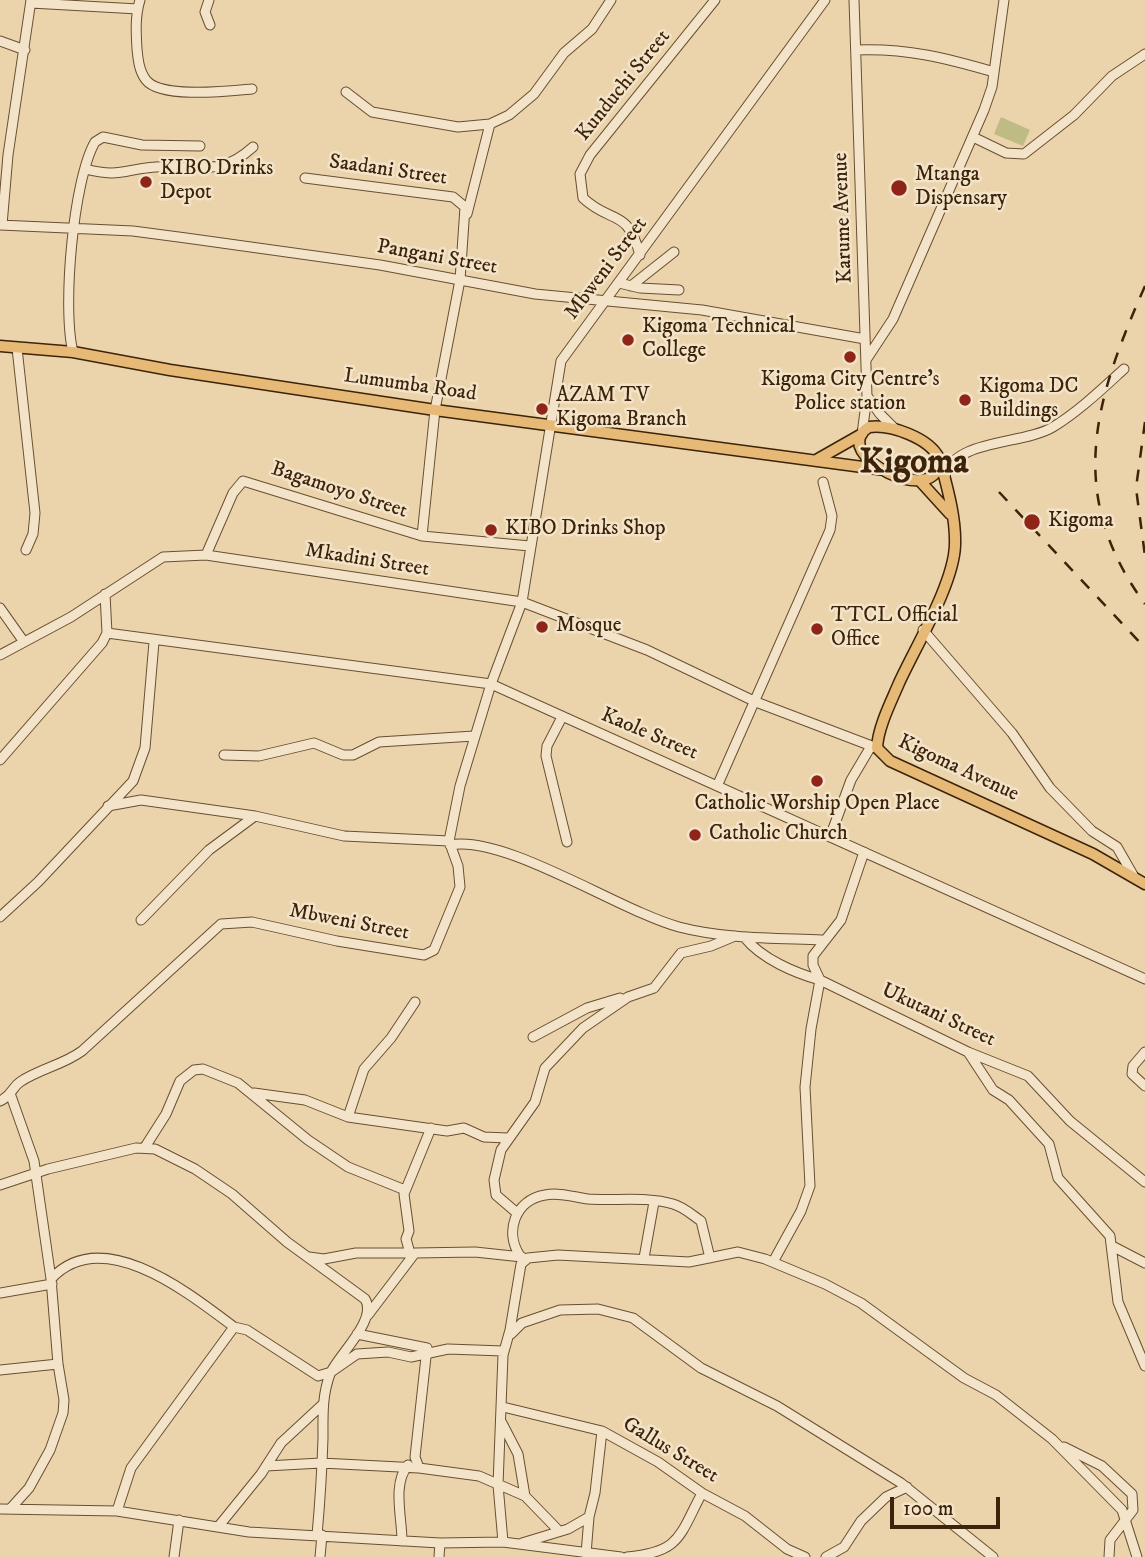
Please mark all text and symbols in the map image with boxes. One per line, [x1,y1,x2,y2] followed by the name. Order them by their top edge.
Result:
[571,25,677,147] street label: Kunduchi Street
[327,150,449,192] street label: Saadani Street
[829,152,859,284] street label: Karume Avenue
[160,157,273,207] place label: KIBO Drinks Depot
[915,163,1007,213] place label: Mtanga Dispensary
[138,174,154,190] marker: KIBO Drinks Depot
[889,178,909,198] marker: Mtanga Dispensary
[560,213,654,325] street label: Mbweni Street
[375,235,499,281] street label: Pangani Street
[642,315,795,365] place label: Kigoma Technical College
[620,332,636,348] marker: Kigoma Technical College
[842,349,858,365] marker: Kigoma City Centre's Police station
[342,364,478,408] street label: Lumumba Road
[760,368,940,418] place label: Kigoma City Centre's Police station
[979,375,1078,425] place label: Kigoma DC Buildings
[556,384,687,434] place label: AZAM TV Kigoma Branch
[957,392,973,408] marker: Kigoma DC Buildings
[534,401,550,417] marker: AZAM TV Kigoma Branch
[860,444,968,486] district label: Kigoma
[268,457,410,525] street label: Bagamoyo Street
[1048,509,1113,535] place label: Kigoma
[1022,512,1042,532] marker: Kigoma
[505,517,666,543] place label: KIBO Drinks Shop
[483,522,499,538] marker: KIBO Drinks Shop
[303,539,431,583] street label: Mkadini Street
[831,604,958,654] place label: TTCL Official Office
[556,614,621,640] place label: Mosque
[534,619,550,635] marker: Mosque
[809,621,825,637] marker: TTCL Official Office
[597,703,701,767] street label: Kaole Street
[894,730,1022,808] street label: Kigoma Avenue
[809,773,825,789] marker: Catholic Worship Open Place
[694,792,940,818] place label: Catholic Worship Open Place
[709,822,848,848] place label: Catholic Church
[687,827,703,843] marker: Catholic Church
[287,899,411,947] street label: Mbweni Street
[877,979,999,1053] street label: Ukutani Street
[617,1413,723,1489] street label: Gallus Street
[893,1484,1003,1528] scale bar
[903,1496,954,1522] text: 100 m

